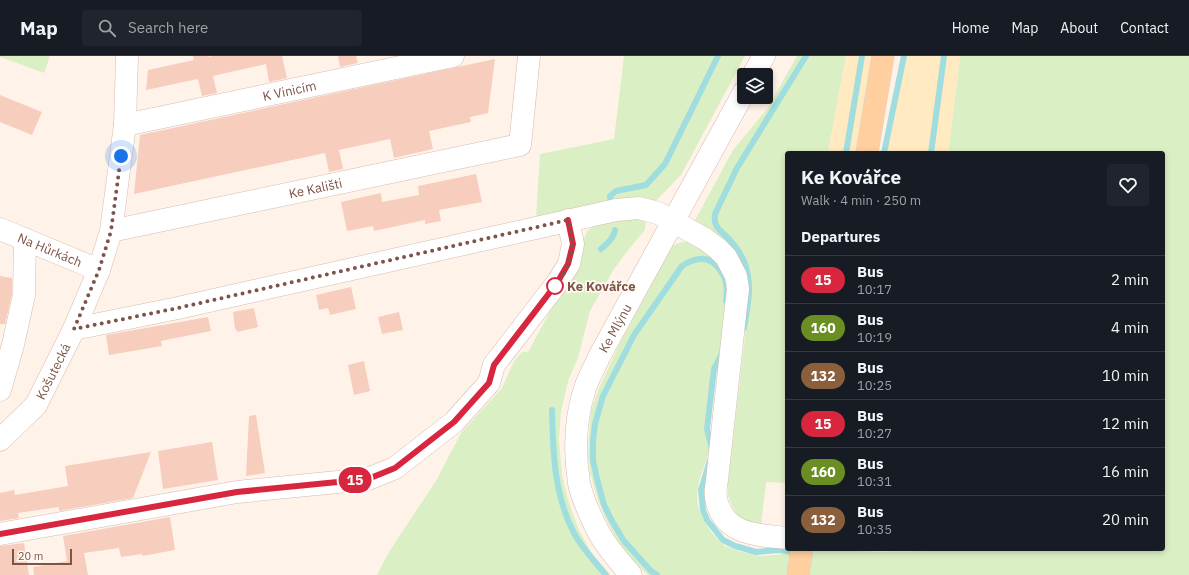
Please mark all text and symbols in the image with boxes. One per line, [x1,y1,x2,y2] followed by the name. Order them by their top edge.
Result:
[82,10,362,46] search box
[20,16,58,40] text: Map
[96,17,118,39] icon: search
[128,18,208,37] text: Search here
[952,19,989,37] text: Home
[1011,19,1038,37] text: Map
[1060,19,1098,37] text: About
[1120,19,1169,37] text: Contact
[737,68,773,104] map controls
[737,68,773,104] button: layers
[261,77,318,104] street label: K Vinicím
[111,146,131,166] your location
[1107,164,1149,206] button: heart
[801,165,901,189] text: Ke Kovářce
[287,174,344,202] street label: Ke Kališti
[801,192,921,209] text: Walk · 4 min · 250 m
[801,227,880,246] text: Departures
[15,229,85,271] street label: Na Hůrkách
[857,262,884,281] text: Bus
[1111,270,1149,289] text: 2 min
[815,271,831,289] text: 15
[546,277,564,295] marker: Ke Kovářce
[567,278,635,295] place label: Ke Kovářce
[857,281,892,298] text: 10:17
[595,300,635,355] street label: Ke Mlýnu
[857,310,884,329] text: Bus
[1111,318,1149,337] text: 4 min
[810,319,836,337] text: 160
[857,329,892,346] text: 10:19
[32,340,74,402] street label: Košutecká
[857,358,884,377] text: Bus
[1102,366,1149,385] text: 10 min
[810,367,836,385] text: 132
[857,377,892,394] text: 10:25
[857,406,884,425] text: Bus
[1102,414,1149,433] text: 12 min
[815,415,831,433] text: 15
[857,425,892,442] text: 10:27
[857,454,884,473] text: Bus
[1102,462,1149,481] text: 16 min
[810,463,836,481] text: 160
[337,467,373,493] line badge: 15
[347,471,363,489] text: 15
[857,473,892,490] text: 10:31
[857,502,884,521] text: Bus
[1102,510,1149,529] text: 20 min
[810,511,836,529] text: 132
[857,521,892,538] text: 10:35
[12,547,72,566] scale bar
[18,549,43,563] text: 20 m

